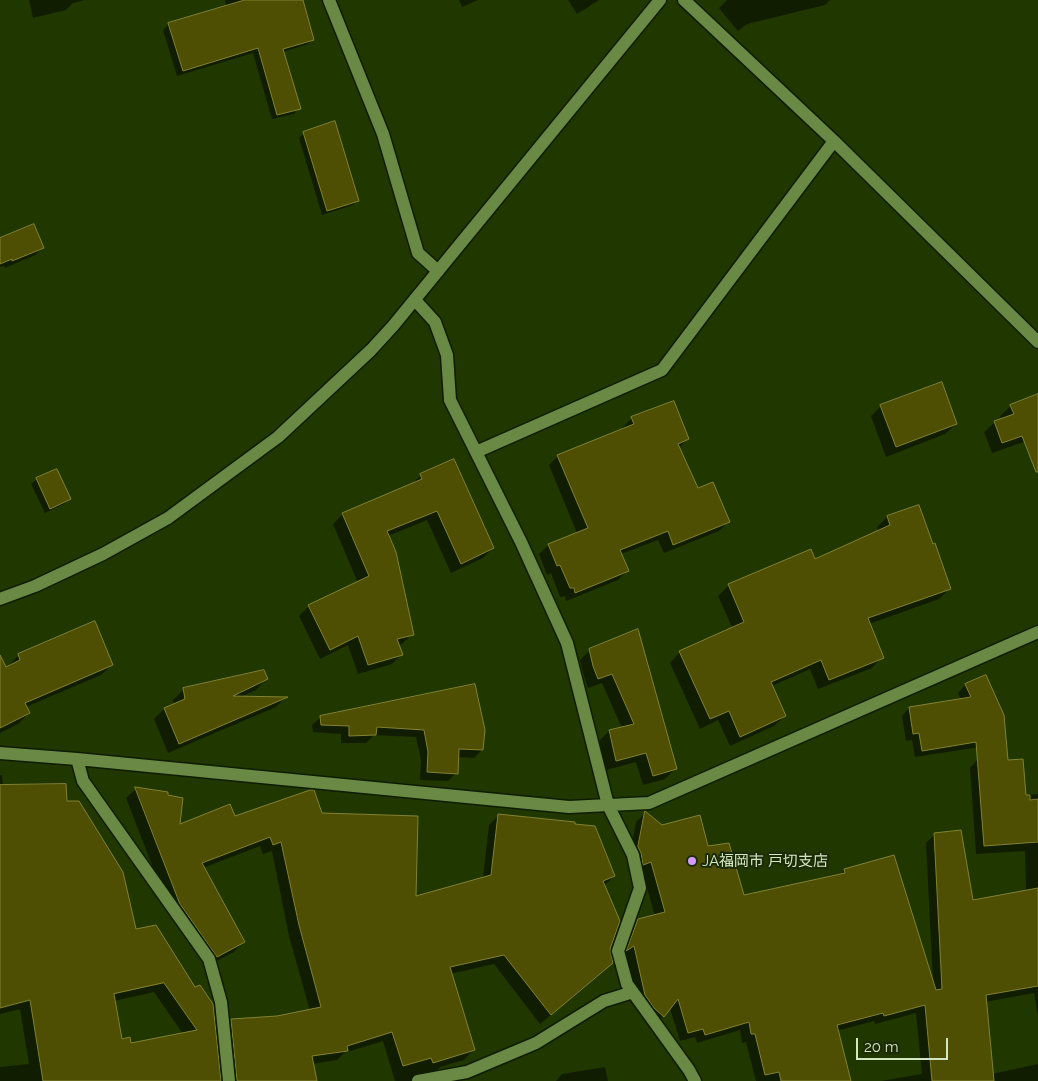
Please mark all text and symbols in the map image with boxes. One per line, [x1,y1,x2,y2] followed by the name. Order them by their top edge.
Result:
[702,852,828,870] place label: JA福岡市 戸切支店
[686,855,698,867] marker: JA福岡市 戸切支店
[858,1028,950,1060] scale bar
[864,1038,899,1056] text: 20 m

